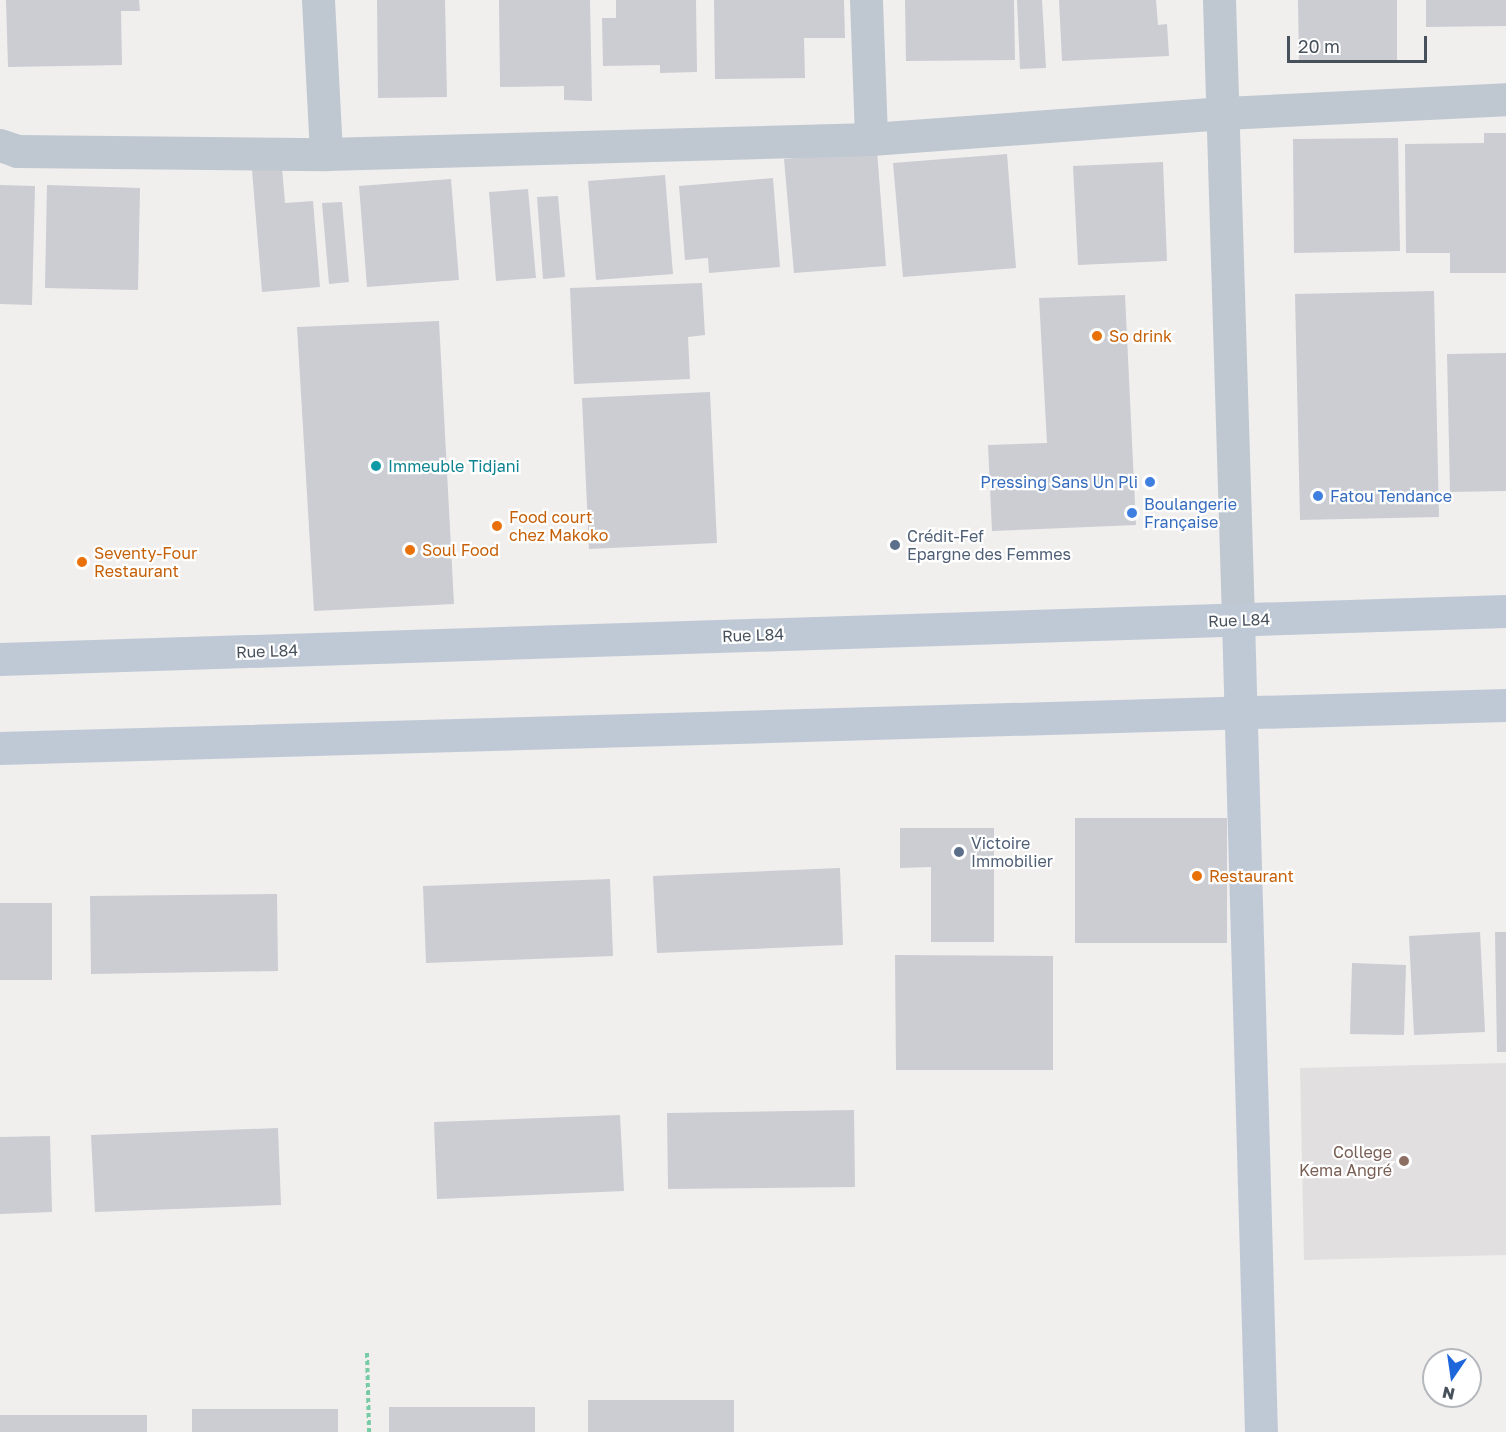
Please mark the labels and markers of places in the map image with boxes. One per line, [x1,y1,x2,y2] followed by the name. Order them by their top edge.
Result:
[1109,326,1172,346] place label: So drink
[1090,329,1104,343] marker: So drink
[388,456,520,476] place label: Immeuble Tidjani
[369,459,383,473] marker: Immeuble Tidjani
[980,472,1138,492] place label: Pressing Sans Un Pli
[1143,475,1157,489] marker: Pressing Sans Un Pli
[1330,486,1452,506] place label: Fatou Tendance
[1311,489,1325,503] marker: Fatou Tendance
[1144,494,1237,532] place label: Boulangerie Française
[1125,506,1139,520] marker: Boulangerie Française
[509,507,608,545] place label: Food court chez Makoko
[490,519,504,533] marker: Food court chez Makoko
[907,526,1071,564] place label: Crédit-Fef Epargne des Femmes
[888,538,902,552] marker: Crédit-Fef Epargne des Femmes
[422,540,499,560] place label: Soul Food
[94,543,197,581] place label: Seventy-Four Restaurant
[403,543,417,557] marker: Soul Food
[75,555,89,569] marker: Seventy-Four Restaurant
[971,833,1053,871] place label: Victoire Immobilier
[952,845,966,859] marker: Victoire Immobilier
[1209,866,1294,886] place label: Restaurant
[1190,869,1204,883] marker: Restaurant
[1299,1142,1392,1180] place label: College Kema Angré
[1397,1154,1411,1168] marker: College Kema Angré

